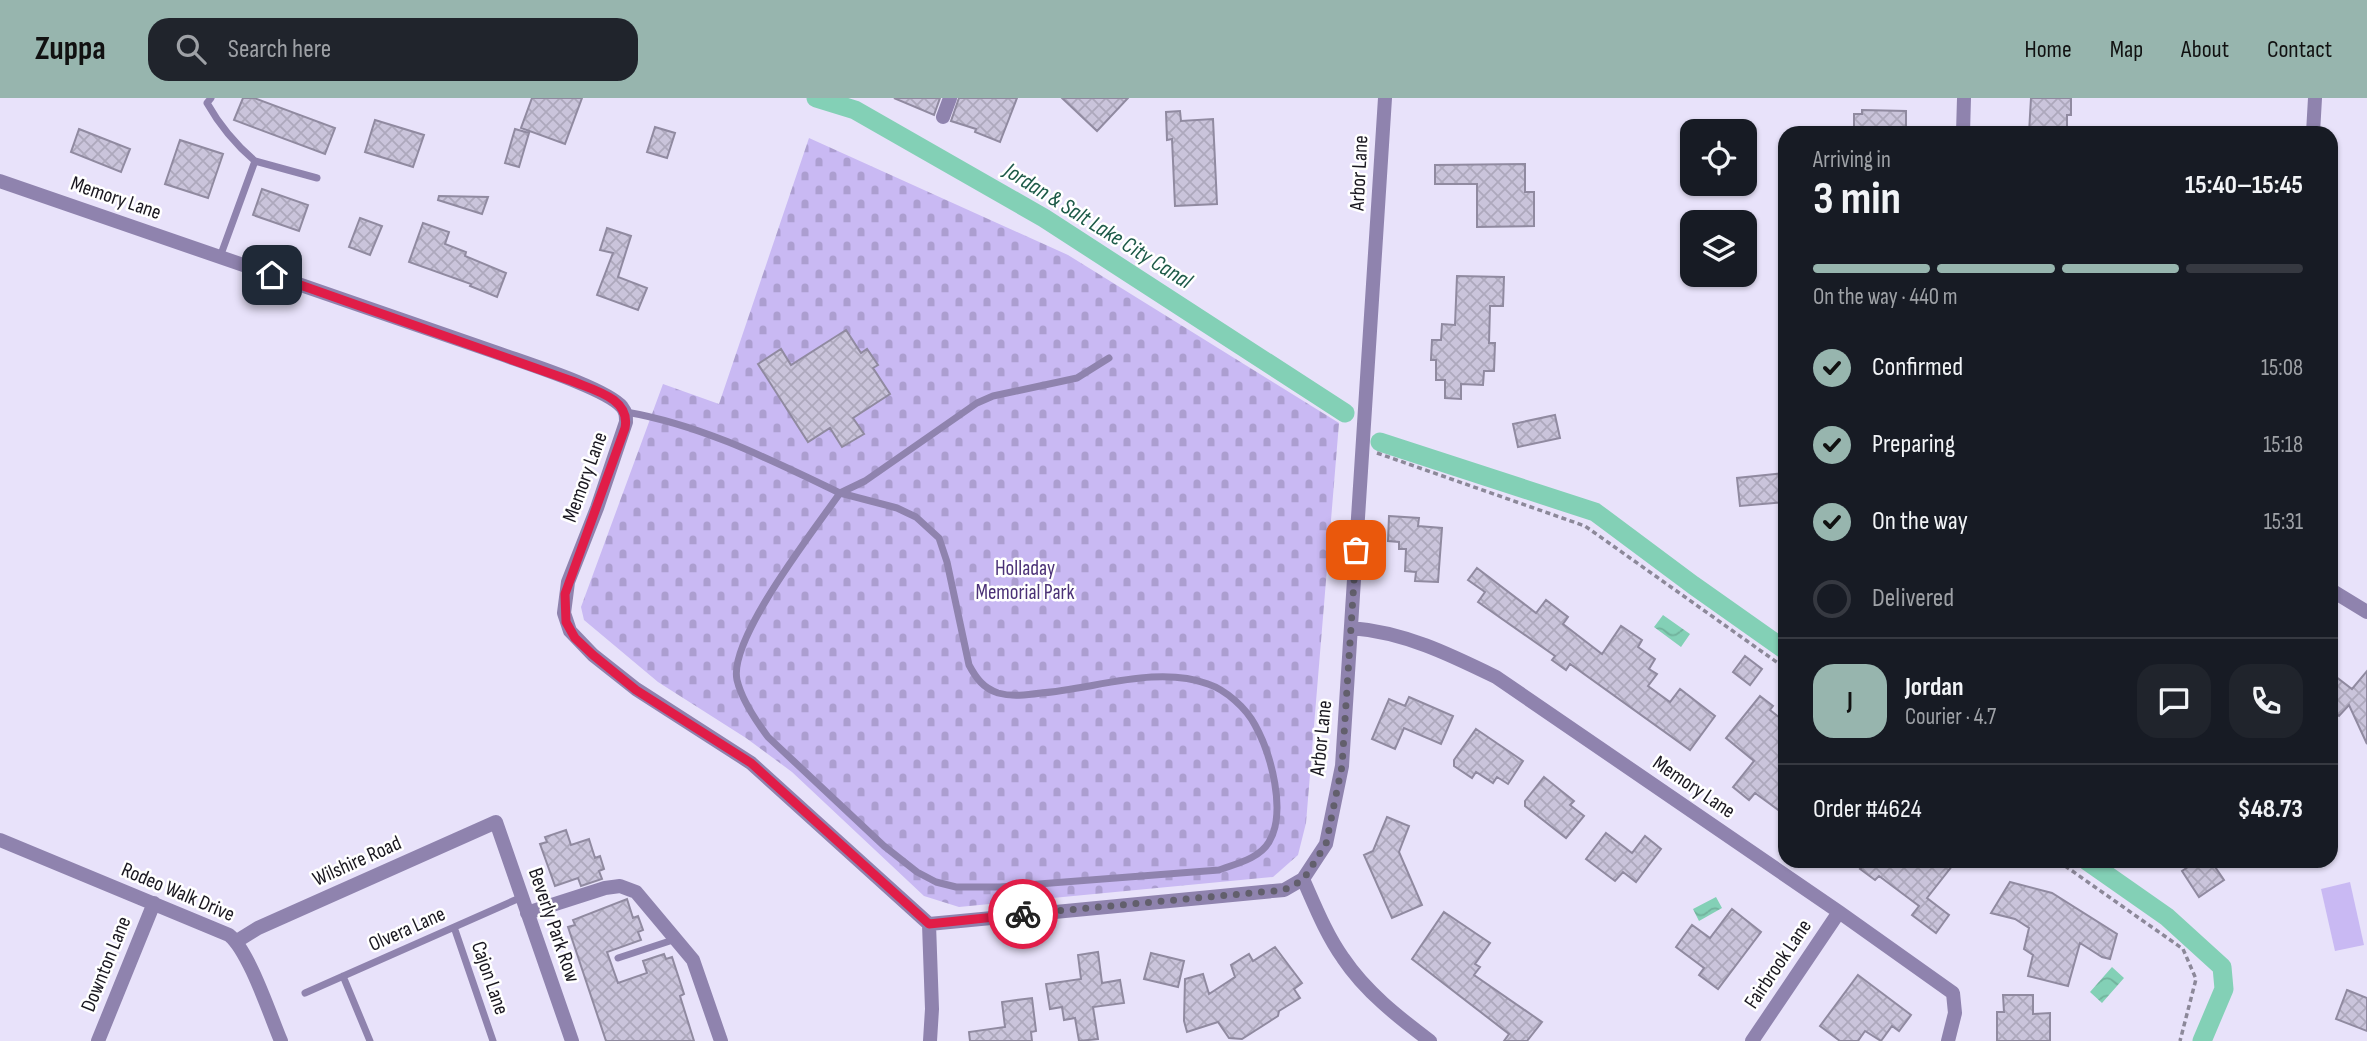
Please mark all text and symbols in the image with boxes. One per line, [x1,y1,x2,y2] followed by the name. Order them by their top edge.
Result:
[148,18,638,81] search box
[35,29,106,69] text: Zuppa
[172,30,210,68] icon: search
[228,34,331,65] text: Search here
[2024,35,2072,64] text: Home
[2110,35,2143,64] text: Map
[2181,35,2229,64] text: About
[2267,35,2332,64] text: Contact
[1680,119,1757,287] map controls
[1680,119,1757,196] button: locate
[1344,135,1373,212] street label: Arbor Lane
[1813,146,1891,174] text: Arriving in
[997,156,1198,296] water label: Jordan & Salt Lake City Canal
[2185,170,2303,201] text: 15:40–15:45
[67,171,165,225] street label: Memory Lane
[1813,172,1901,227] text: 3 min
[1680,210,1757,287] button: layers
[242,245,302,305] pin
[253,256,291,294] icon: home
[1813,283,1958,311] text: On the way · 440 m
[1813,349,1851,387] icon: check
[1872,352,1963,383] text: Confirmed
[2261,354,2303,382] text: 15:08
[1813,426,1851,464] icon: check
[557,429,613,525] street label: Memory Lane
[1872,429,1955,460] text: Preparing
[2263,431,2303,459] text: 15:18
[1813,503,1851,541] icon: check
[1872,506,1968,537] text: On the way
[2264,508,2303,536] text: 15:31
[1326,520,1386,580] pin
[1337,531,1375,569] icon: bag
[975,556,1075,605] park label: Holladay Memorial Park
[1872,583,1954,614] text: Delivered
[2137,664,2211,738] button: chat
[2229,664,2303,738] button: phone
[1905,672,1963,703] text: Jordan
[1847,686,1853,717] text: J
[1305,699,1337,778] street label: Arbor Lane
[1905,703,1996,731] text: Courier · 4.7
[1648,750,1740,824] street label: Memory Lane
[1813,794,1922,825] text: Order #4624
[2237,794,2303,825] text: $48.73
[309,830,405,892] street label: Wilshire Road
[118,857,238,927] street label: Rodeo Walk Drive
[523,865,585,986] street label: Beverly Park Row
[988,879,1058,949] courier
[1004,895,1042,933] icon: bike
[365,901,449,957] street label: Olvera Lane
[76,913,136,1015] street label: Downton Lane
[1739,915,1817,1013] street label: Fairbrook Lane
[466,938,514,1018] street label: Cajon Lane

